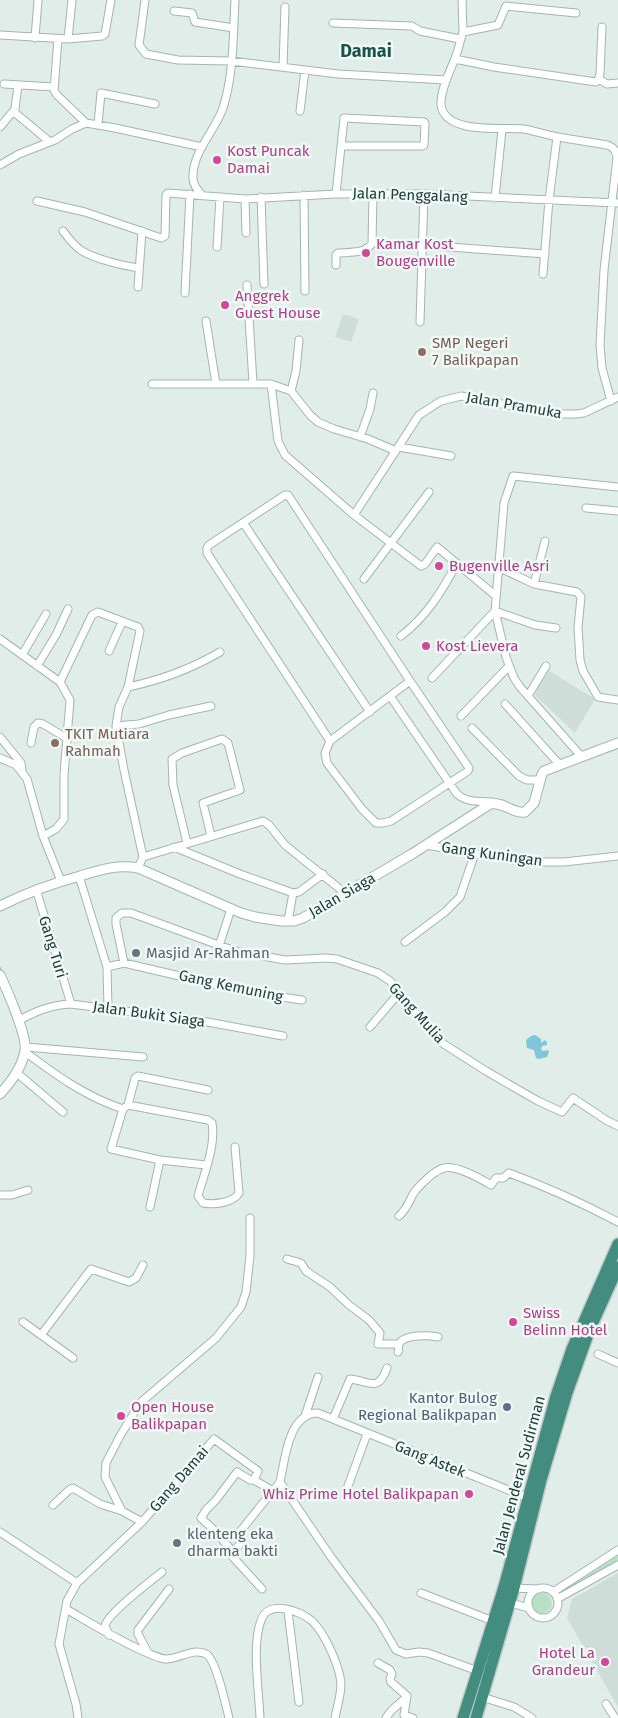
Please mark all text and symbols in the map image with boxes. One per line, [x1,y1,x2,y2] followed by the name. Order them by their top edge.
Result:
[340,40,392,62] district label: Damai
[227,142,310,177] place label: Kost Puncak Damai
[211,154,223,166] marker: Kost Puncak Damai
[352,184,468,206] street label: Jalan Penggalang
[376,235,456,270] place label: Kamar Kost Bougenville
[360,247,372,259] marker: Kamar Kost Bougenville
[235,287,321,322] place label: Anggrek Guest House
[219,299,231,311] marker: Anggrek Guest House
[432,334,519,369] place label: SMP Negeri 7 Balikpapan
[416,346,428,358] marker: SMP Negeri 7 Balikpapan
[465,388,563,422] street label: Jalan Pramuka
[449,557,549,575] place label: Bugenville Asri
[433,560,445,572] marker: Bugenville Asri
[436,637,519,655] place label: Kost Lievera
[420,640,432,652] marker: Kost Lievera
[65,725,149,760] place label: TKIT Mutiara Rahmah
[49,737,61,749] marker: TKIT Mutiara Rahmah
[440,838,544,870] street label: Gang Kuningan
[305,869,379,921] street label: Jalan Siaga
[35,914,71,980] street label: Gang Turi
[146,944,270,962] place label: Masjid Ar-Rahman
[130,947,142,959] marker: Masjid Ar-Rahman
[177,966,285,1006] street label: Gang Kemuning
[385,979,449,1047] street label: Gang Mulia
[92,997,206,1031] street label: Jalan Bukit Siaga
[523,1304,608,1339] place label: Swiss Belinn Hotel
[507,1316,519,1328] marker: Swiss Belinn Hotel
[358,1389,497,1424] place label: Kantor Bulog Regional Balikpapan
[489,1394,549,1556] street label: Jalan Jenderal Sudirman
[131,1398,214,1433] place label: Open House Balikpapan
[501,1401,513,1413] marker: Kantor Bulog Regional Balikpapan
[115,1410,127,1422] marker: Open House Balikpapan
[392,1437,468,1481] street label: Gang Astek
[146,1442,212,1516] street label: Gang Damai
[263,1485,459,1503] place label: Whiz Prime Hotel Balikpapan
[463,1488,475,1500] marker: Whiz Prime Hotel Balikpapan
[187,1525,278,1560] place label: klenteng eka dharma bakti
[171,1537,183,1549] marker: klenteng eka dharma bakti
[532,1644,595,1679] place label: Hotel La Grandeur
[599,1656,611,1668] marker: Hotel La Grandeur

